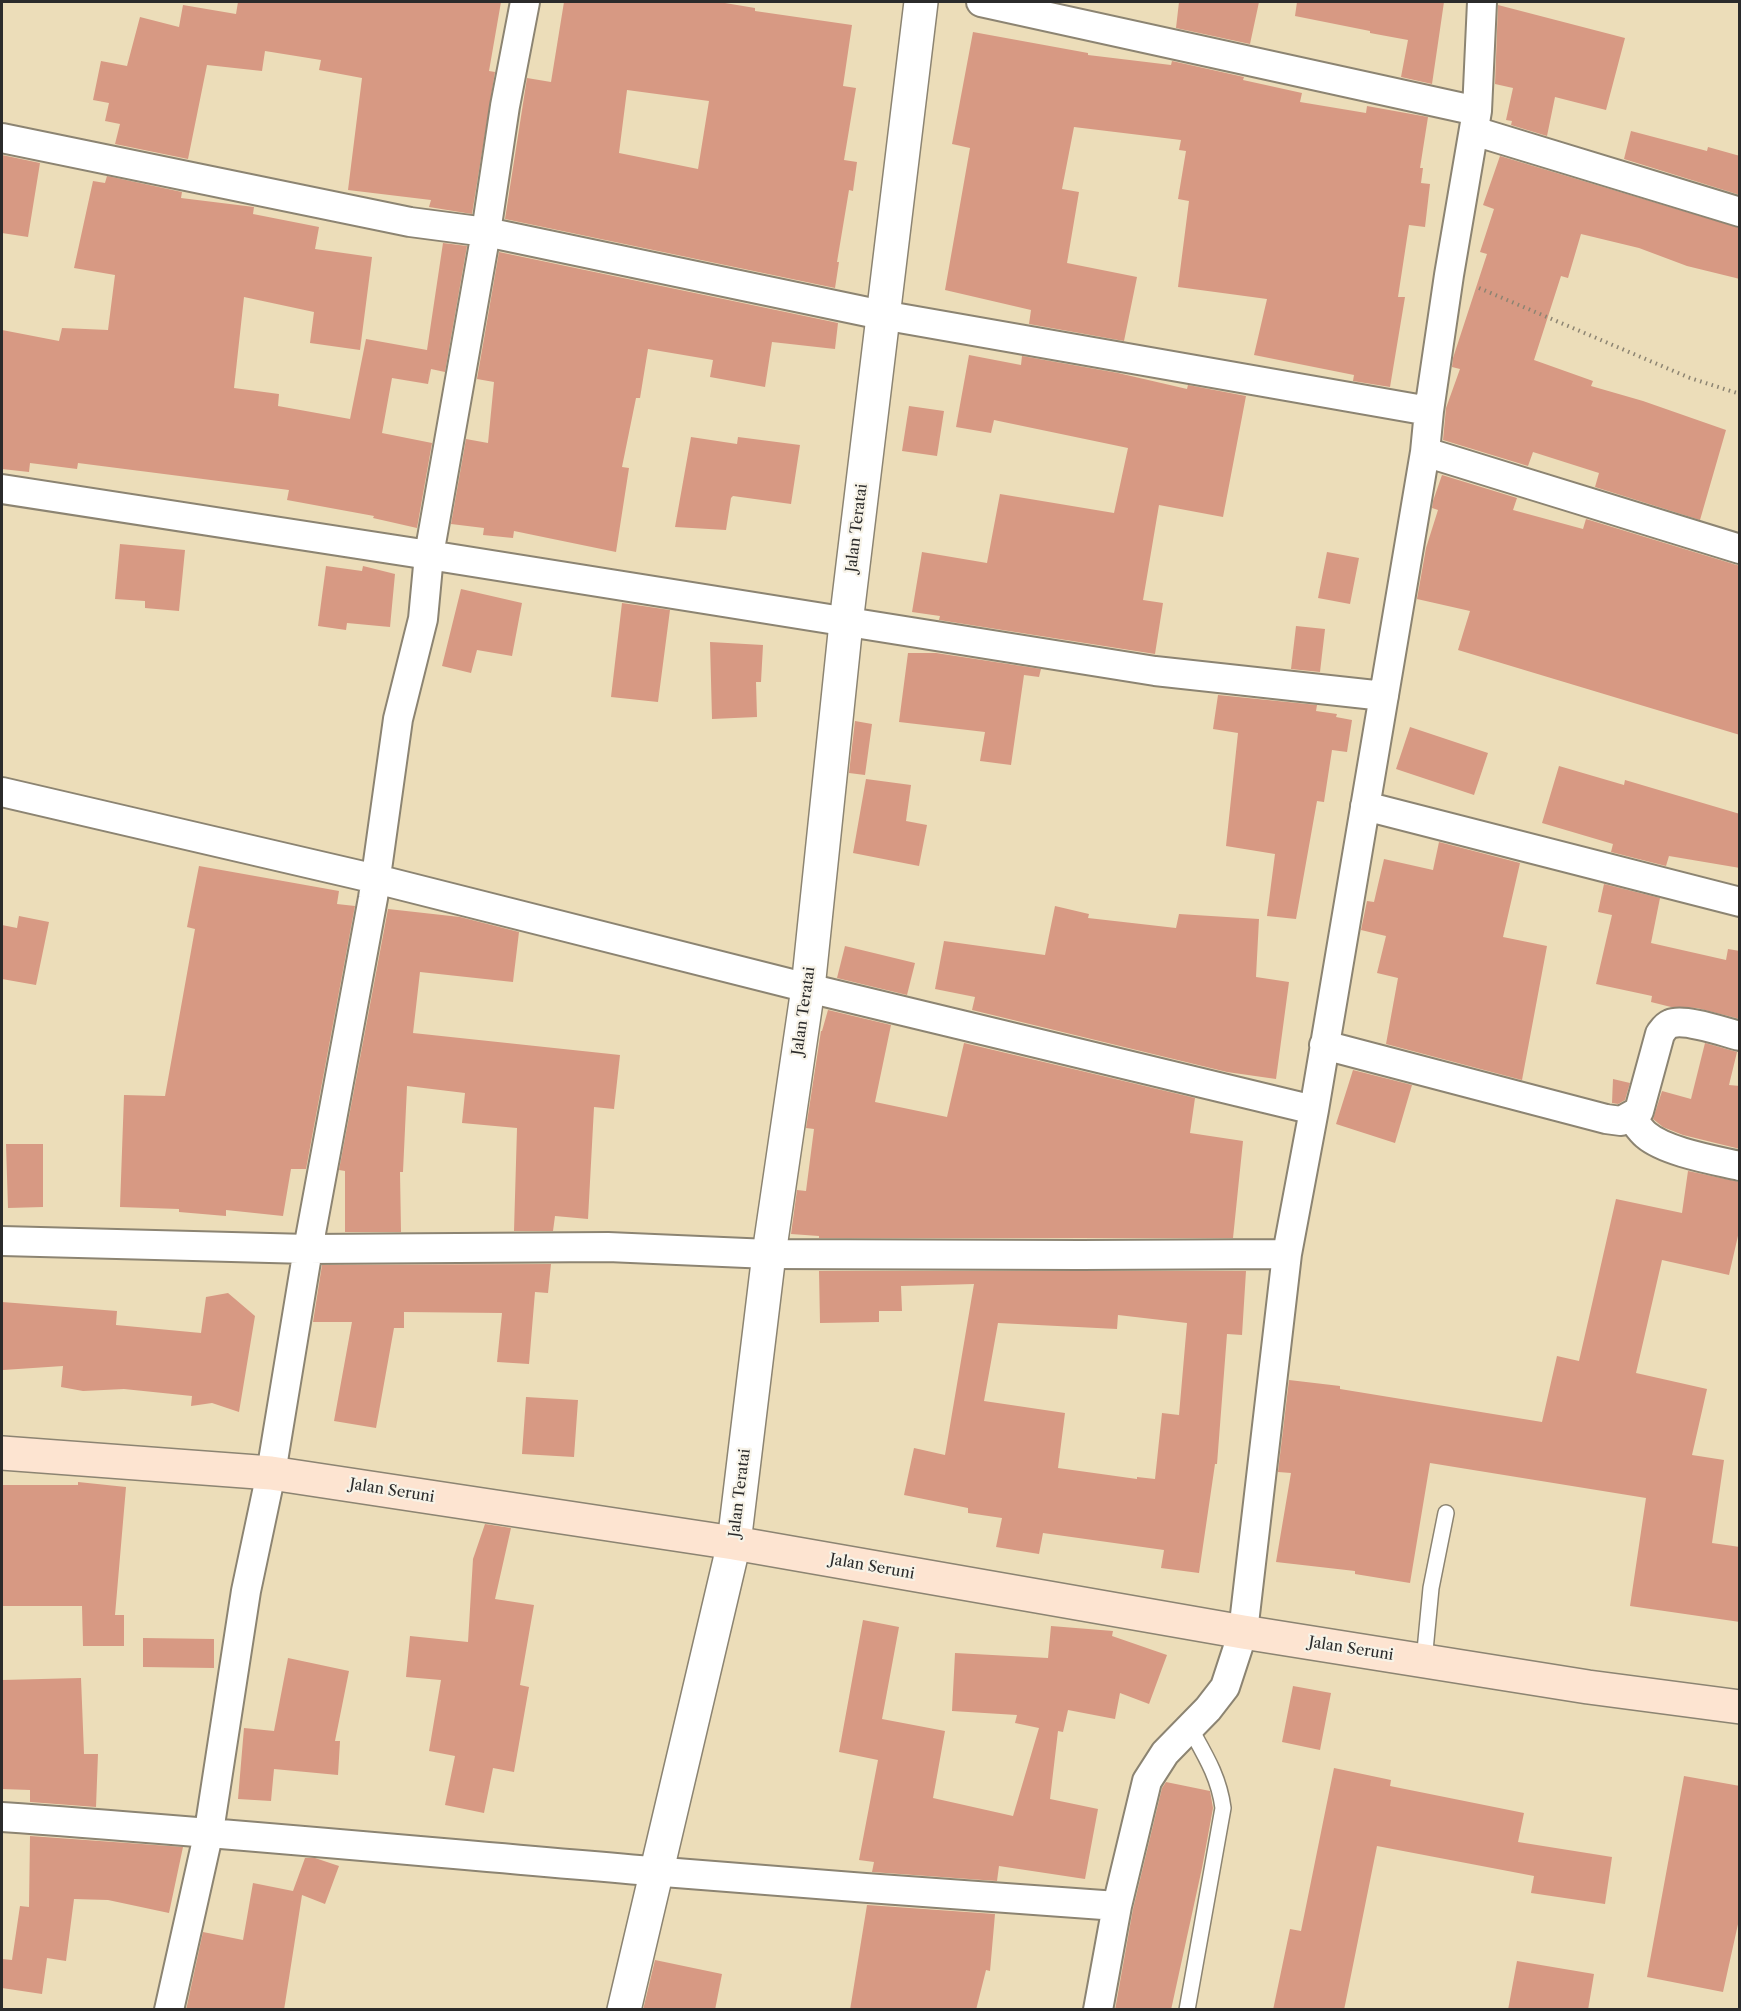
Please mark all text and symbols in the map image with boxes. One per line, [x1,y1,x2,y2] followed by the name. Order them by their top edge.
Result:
[843,483,871,573] street label: Jalan Teratai
[789,966,819,1056] street label: Jalan Teratai
[726,1448,754,1538] street label: Jalan Teratai
[348,1475,436,1507] street label: Jalan Seruni
[828,1551,916,1583] street label: Jalan Seruni
[1307,1633,1395,1665] street label: Jalan Seruni

